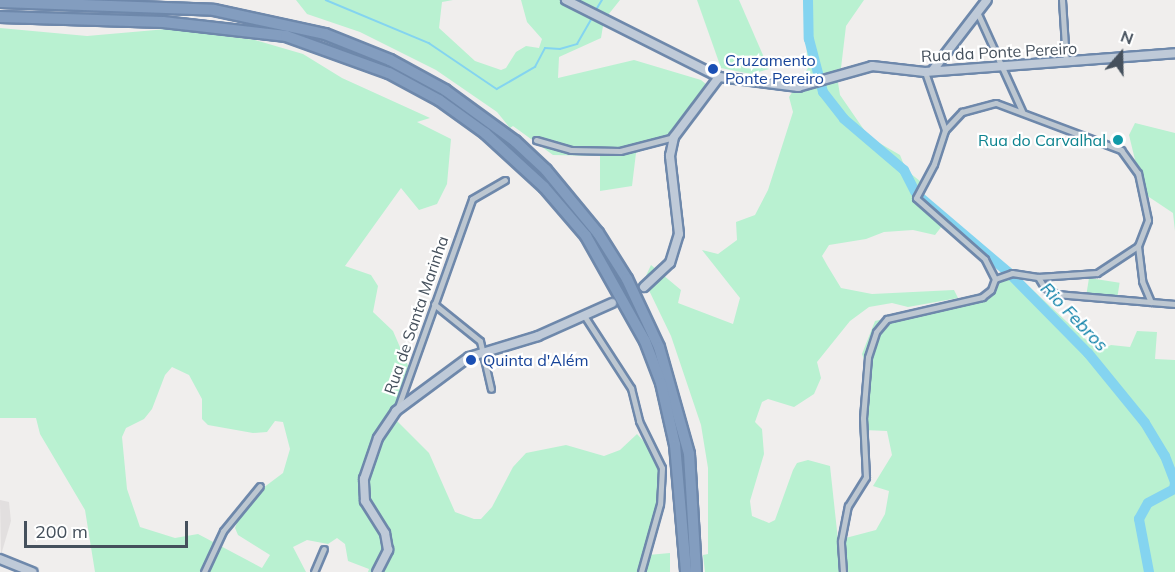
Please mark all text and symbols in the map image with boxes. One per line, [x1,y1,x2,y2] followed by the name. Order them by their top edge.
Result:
[1091,24,1151,84] north arrow
[1118,26,1136,49] text: N
[920,38,1078,66] street label: Rua da Ponte Pereiro
[725,50,824,88] place label: Cruzamento Ponte Pereiro
[706,62,720,76] marker: Cruzamento Ponte Pereiro
[978,130,1106,150] place label: Rua do Carvalhal
[1111,133,1125,147] marker: Rua do Carvalhal
[380,233,452,397] street label: Rua de Santa Marinha
[1036,278,1112,356] water label: Rio Febros
[483,350,589,370] place label: Quinta d'Além
[464,353,478,367] marker: Quinta d'Além
[27,509,190,547] scale bar
[35,520,88,543] text: 200 m

